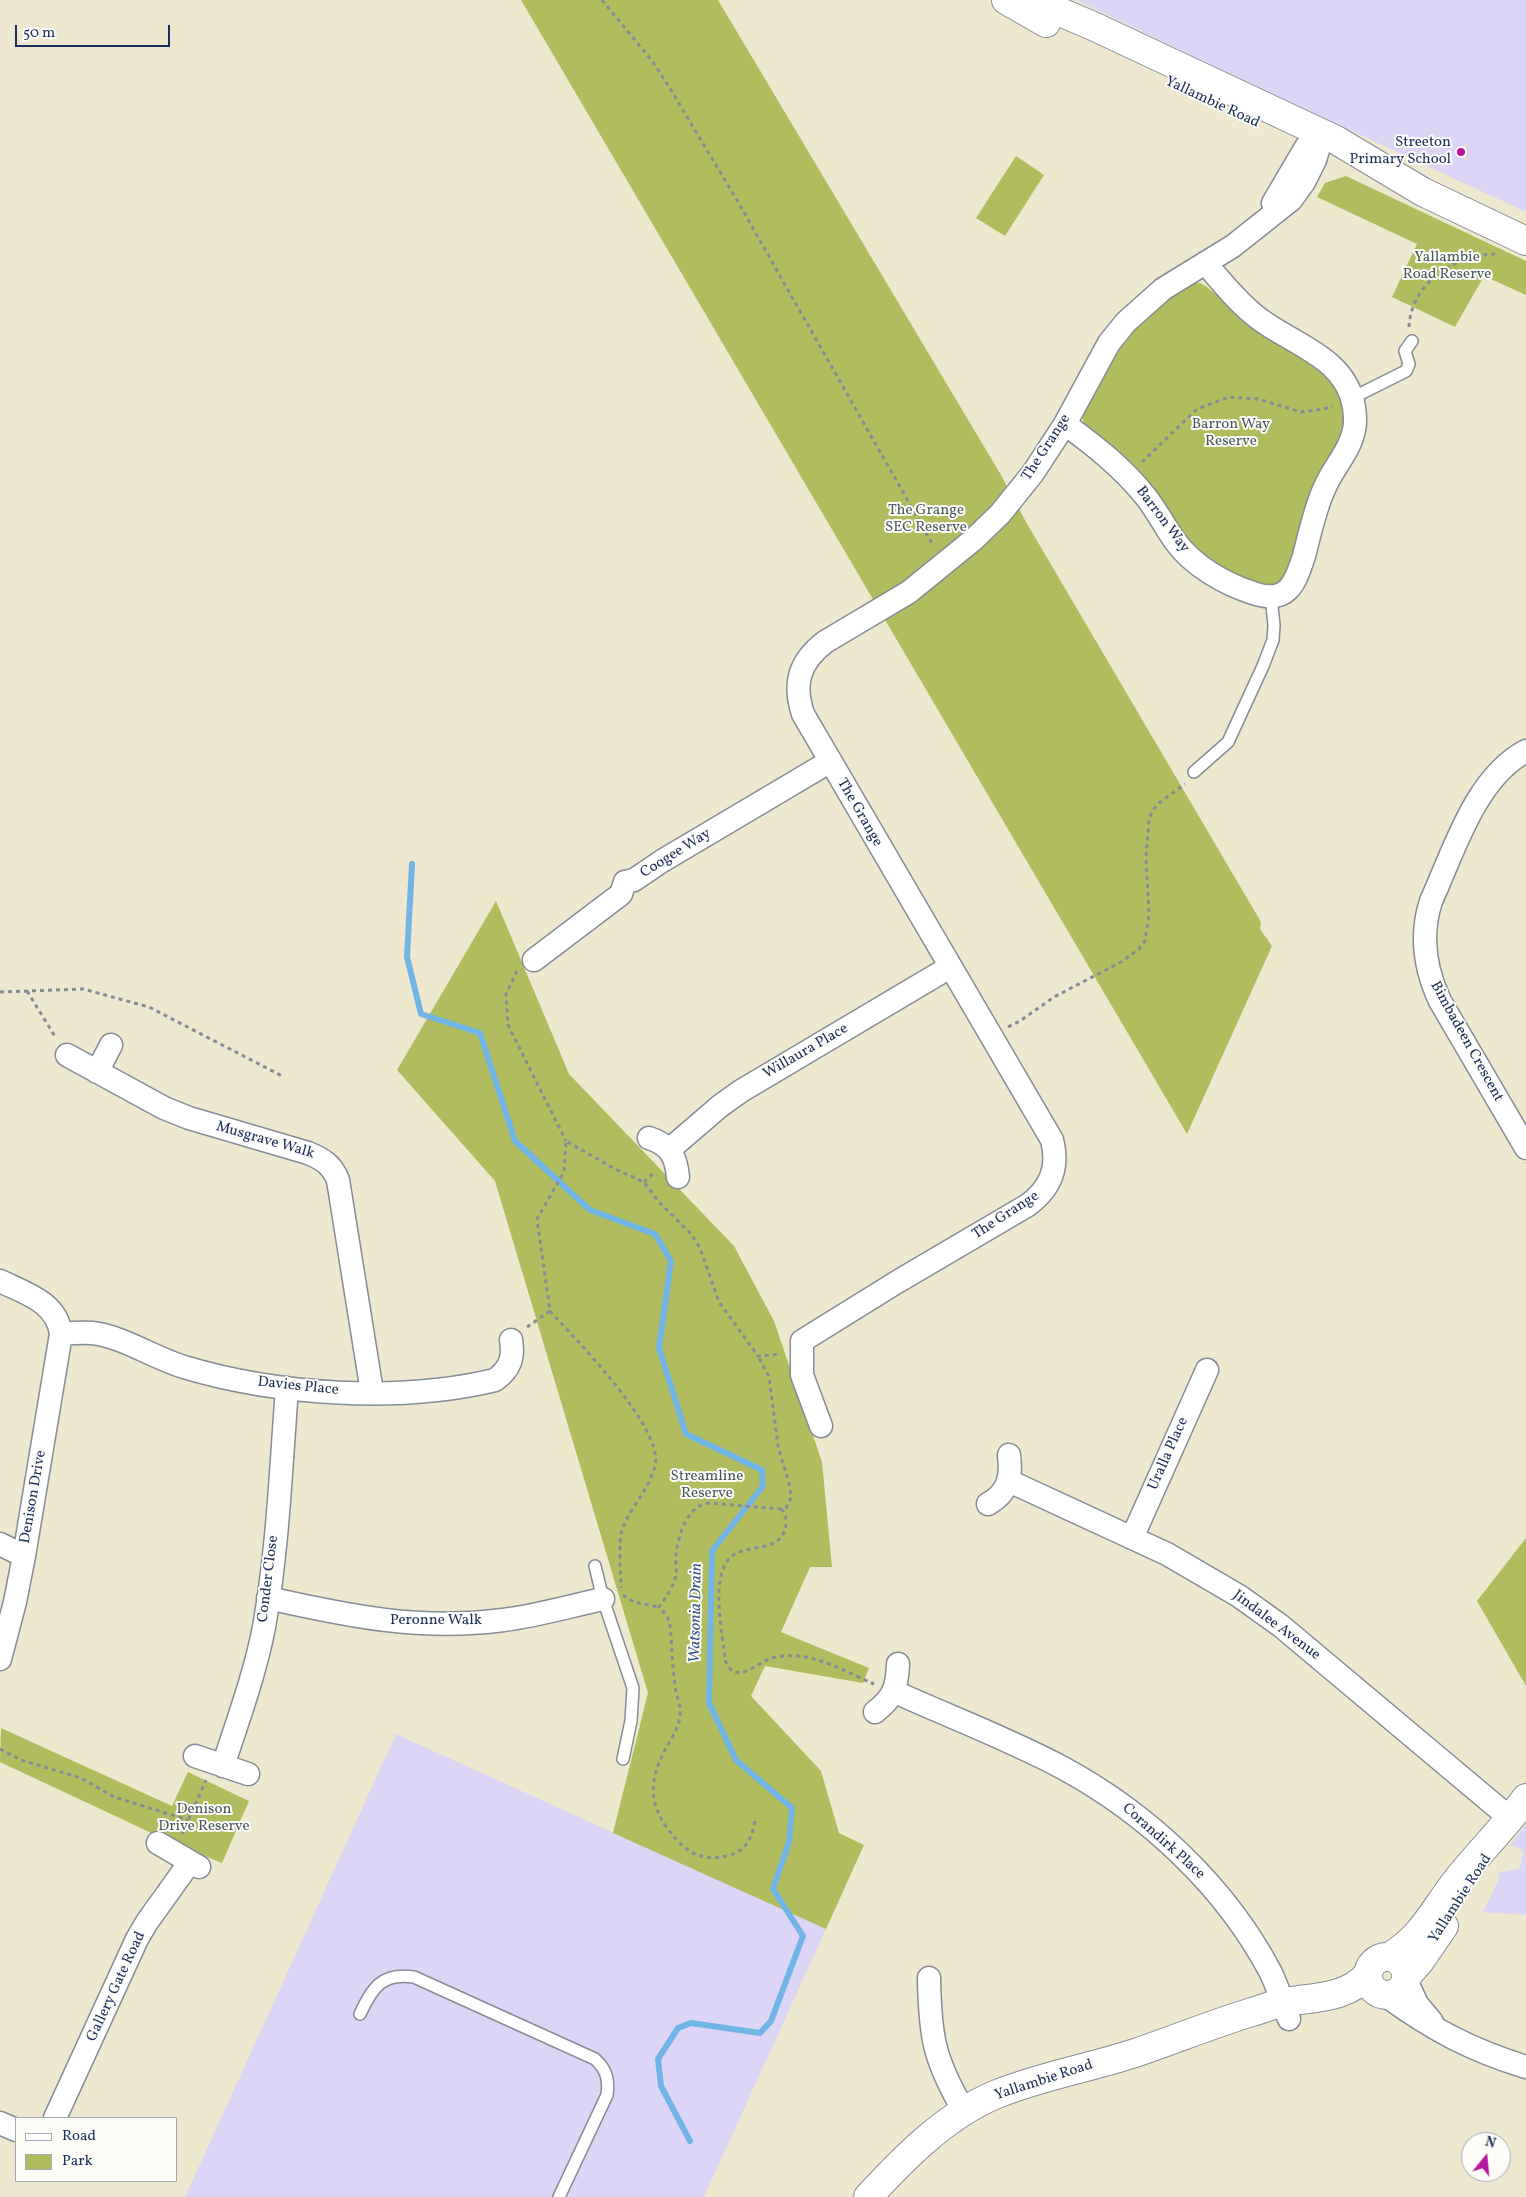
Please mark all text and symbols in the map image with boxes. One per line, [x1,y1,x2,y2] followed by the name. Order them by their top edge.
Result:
[18,15,172,47] scale bar
[23,23,55,44] text: 50 m
[1162,73,1262,133] street label: Yallambie Road
[1349,134,1451,169] place label: Streeton Primary School
[1455,146,1467,158] marker: Streeton Primary School
[1403,249,1491,284] park label: Yallambie Road Reserve
[1019,411,1075,485] street label: The Grange
[1192,416,1270,451] park label: Barron Way Reserve
[1131,483,1193,557] street label: Barron Way
[885,502,967,537] park label: The Grange SEC Reserve
[832,776,886,850] street label: The Grange
[637,825,715,883] street label: Coogee Way
[1425,979,1507,1105] street label: Bimbadeen Crescent
[760,1020,852,1084] street label: Willaura Place
[214,1118,316,1164] street label: Musgrave Walk
[969,1188,1043,1244] street label: The Grange
[257,1374,339,1400] street label: Davies Place
[1145,1415,1193,1493] street label: Uralla Place
[17,1449,51,1545] street label: Denison Drive
[671,1468,743,1503] park label: Streamline Reserve
[255,1535,283,1623] street label: Conder Close
[687,1563,707,1663] water label: Watsonia Drain
[1229,1587,1323,1665] street label: Jindalee Avenue
[390,1612,482,1630] street label: Peronne Walk
[1118,1800,1208,1884] street label: Corandirk Place
[158,1801,250,1836] park label: Denison Drive Reserve
[1426,1851,1496,1947] street label: Yallambie Road
[84,1929,150,2045] street label: Gallery Gate Road
[993,2057,1095,2105] street label: Yallambie Road
[15,2117,178,2182] legend
[62,2126,96,2147] text: Road
[1461,2132,1511,2182] north arrow
[1483,2133,1498,2154] text: N
[62,2151,93,2172] text: Park

